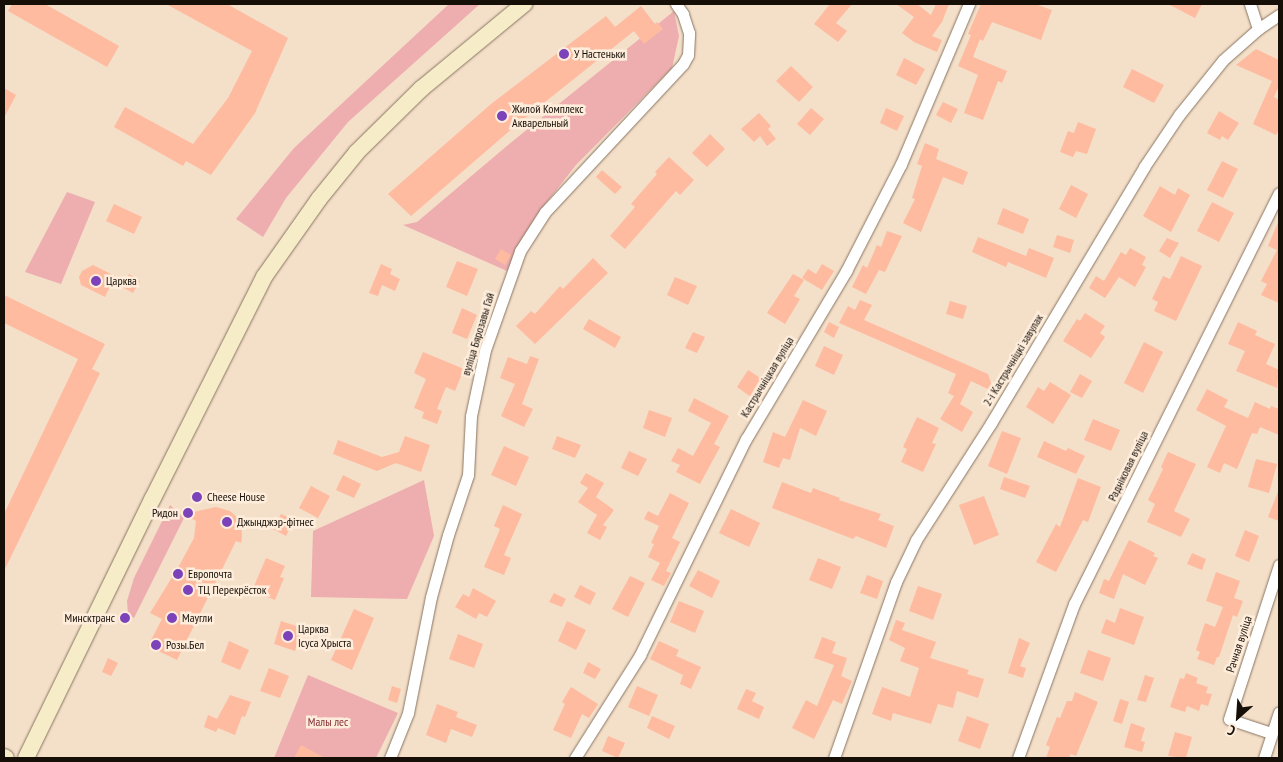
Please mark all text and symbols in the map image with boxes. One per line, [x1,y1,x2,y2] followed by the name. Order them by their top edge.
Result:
[574,47,626,61] place label: У Настеньки
[558,48,570,60] marker: У Настеньки
[512,102,584,130] place label: Жилой Комплекс Акварельный
[496,110,508,122] marker: Жилой Комплекс Акварельный
[106,274,137,288] place label: Царква
[90,275,102,287] marker: Царква
[459,291,497,377] street label: вуліца Бярозавы Гай
[980,311,1046,409] street label: 2-і Кастрычніцкі завулак
[737,334,797,420] street label: Кастрычніцкая вуліца
[1105,429,1151,503] street label: Радніковая вуліца
[207,490,265,504] place label: Cheese House
[191,491,203,503] marker: Cheese House
[152,506,178,520] place label: Ридон
[182,507,194,519] marker: Ридон
[237,515,314,529] place label: Джынджэр-фітнес
[221,516,233,528] marker: Джынджэр-фітнес
[188,567,232,581] place label: Европочта
[172,568,184,580] marker: Европочта
[198,583,266,597] place label: ТЦ Перекрёсток
[182,584,194,596] marker: ТЦ Перекрёсток
[65,611,115,625] place label: Минсктранс
[182,611,212,625] place label: Маугли
[119,612,131,624] marker: Минсктранс
[166,612,178,624] marker: Маугли
[1223,614,1255,674] street label: Рачная вуліца
[298,622,351,650] place label: Царква Ісуса Хрыста
[282,630,294,642] marker: Царква Ісуса Хрыста
[166,638,204,652] place label: Розы.Бел
[150,639,162,651] marker: Розы.Бел
[1213,692,1263,742] north arrow
[308,715,348,729] park label: Малы лес
[1225,721,1238,740] text: С

